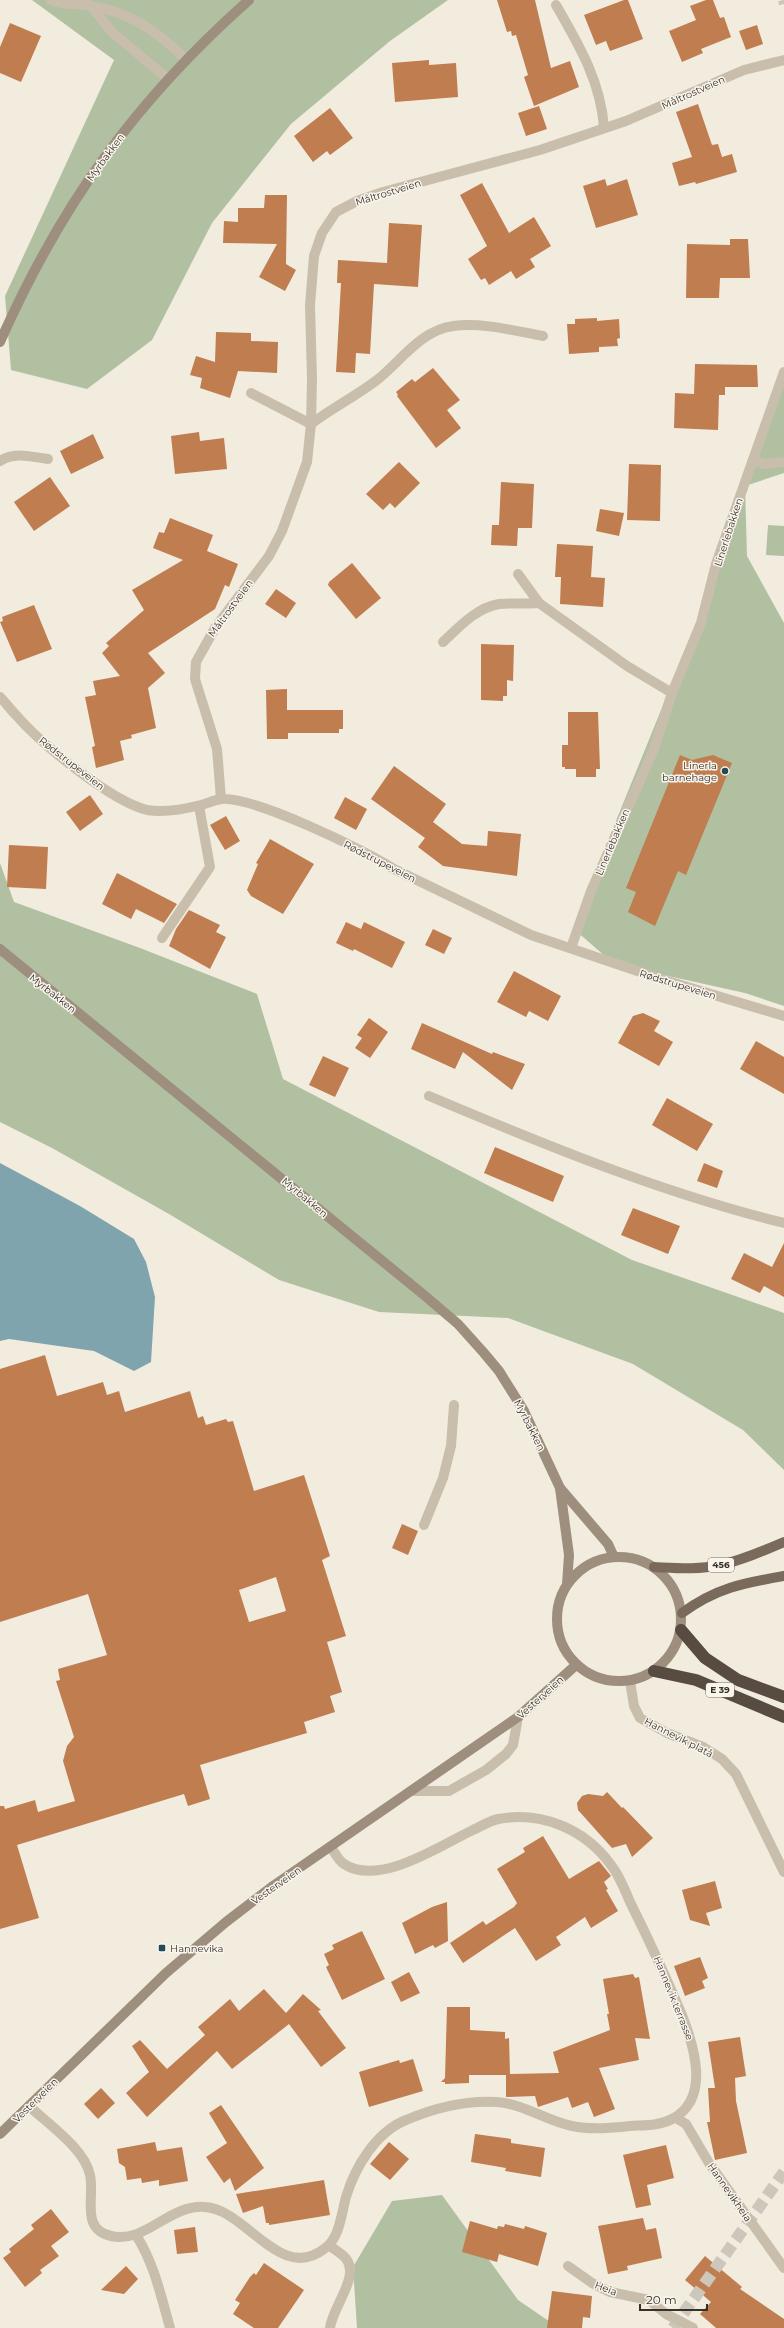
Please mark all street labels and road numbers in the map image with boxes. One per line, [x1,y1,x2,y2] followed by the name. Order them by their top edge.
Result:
[660,73,727,112] street label: Måltrostveien
[84,131,127,184] street label: Myrbakken
[354,176,423,209] street label: Måltrostveien
[711,496,746,568] street label: Linerlebakken
[205,577,256,640] street label: Måltrostveien
[36,734,107,793] street label: Rødstrupeveien
[593,807,632,878] street label: Linerlebakken
[341,838,418,885] street label: Rødstrupeveien
[638,967,718,1002] street label: Rødstrupeveien
[27,971,79,1016] street label: Myrbakken
[279,1174,330,1220] street label: Myrbakken
[511,1397,548,1453] street label: Myrbakken
[708,1558,734,1572] road number: 456
[514,1673,566,1722] street label: Vesterveien
[706,1683,734,1697] road number: E 39
[642,1715,715,1760] street label: Hannevik platå
[249,1863,304,1907] street label: Vesterveien
[651,1954,696,2042] street label: Hannevik terrasse
[10,2075,61,2126] street label: Vesterveien
[704,2160,755,2224] street label: Hannevikheia
[593,2278,619,2299] street label: Heia

